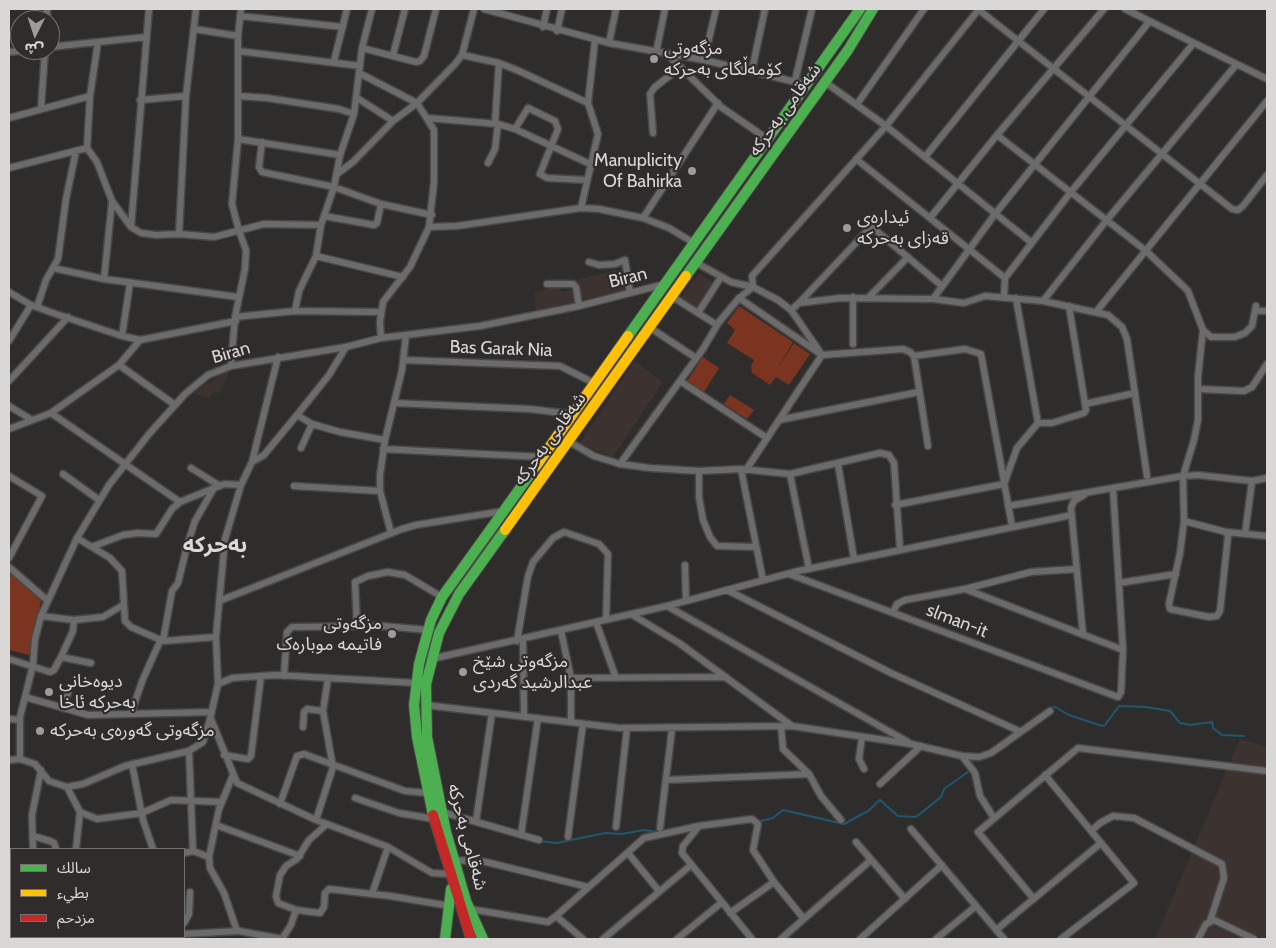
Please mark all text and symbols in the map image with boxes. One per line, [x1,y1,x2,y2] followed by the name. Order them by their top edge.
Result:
[10,10,60,60] north arrow
[664,38,782,80] place label: مزگەوتی کۆمەڵگای بەحرکە
[24,39,44,59] text: ش
[648,53,660,65] marker: مزگەوتی کۆمەڵگای بەحرکە
[744,59,826,161] street label: شەقامی بەحرکە
[594,150,682,192] place label: Manuplicity Of Bahirka
[686,165,698,177] marker: Manuplicity Of Bahirka
[857,207,949,250] place label: ئیدارەی قەزای بەحرکە
[841,222,853,234] marker: ئیدارەی قەزای بەحرکە
[607,263,649,293] street label: Biran
[449,336,553,362] street label: Bas Garak Nia
[209,337,253,369] street label: Biran
[509,388,591,490] street label: شەقامی بەحرکە
[183,533,247,559] district label: بەحرکە
[923,600,991,642] street label: slman-it
[276,613,382,656] place label: مزگەوتی فاتیمە موبارەک
[386,628,398,640] marker: مزگەوتی فاتیمە موبارەک
[473,651,592,694] place label: مزگەوتی شێخ عبدالرشید گەردی
[457,666,469,678] marker: مزگەوتی شێخ عبدالرشید گەردی
[59,671,136,714] place label: دیوەخانی بەحرکە ئاخا
[43,686,55,698] marker: دیوەخانی بەحرکە ئاخا
[50,720,215,742] place label: مزگەوتی گەورەی بەحرکە
[34,725,46,737] marker: مزگەوتی گەورەی بەحرکە
[442,781,492,893] street label: شەقامی بەحرکە
[10,848,185,938] legend
[57,859,91,877] text: سالك
[57,884,89,902] text: بطيء
[57,909,95,927] text: مزدحم

